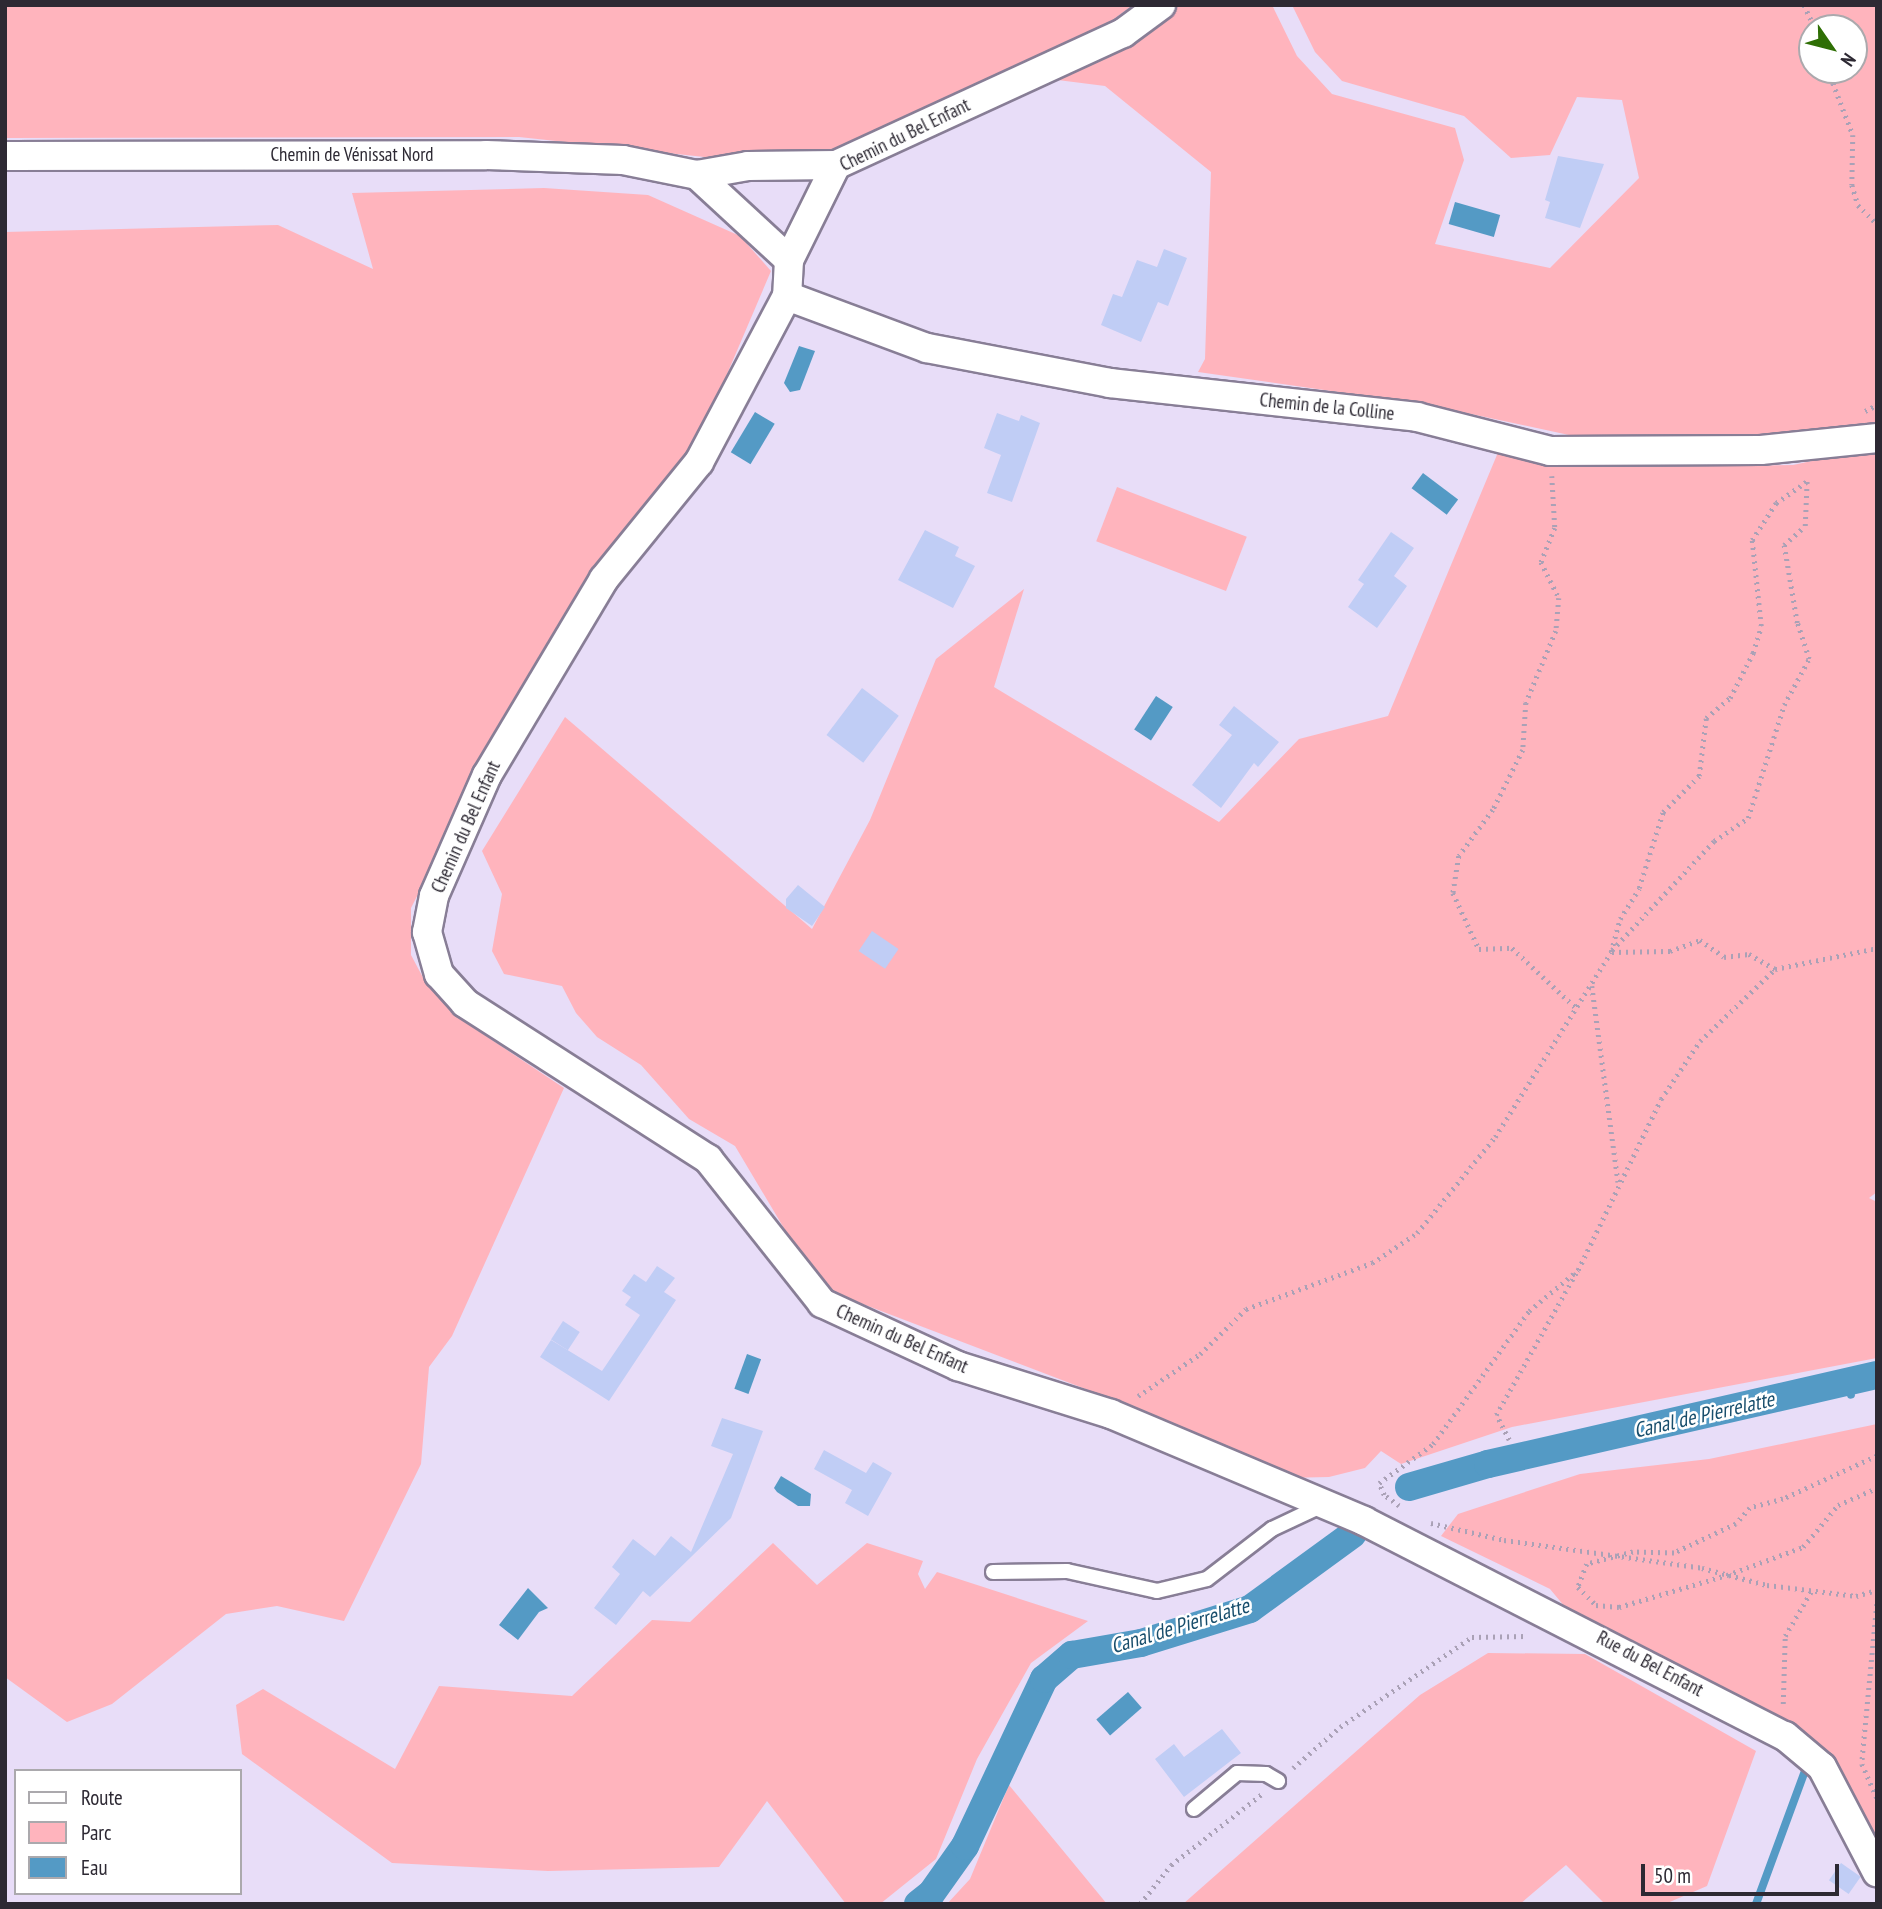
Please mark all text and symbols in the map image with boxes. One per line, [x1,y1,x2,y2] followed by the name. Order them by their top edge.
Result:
[1798,14,1868,84] north arrow
[1836,49,1861,71] text: N
[836,94,974,176] street label: Chemin du Bel Enfant
[270,144,434,166] street label: Chemin de Vénissat Nord
[1258,389,1396,425] street label: Chemin de la Colline
[427,757,505,897] street label: Chemin du Bel Enfant
[832,1300,972,1378] street label: Chemin du Bel Enfant
[1631,1387,1777,1443] water label: Canal de Pierrelatte
[1108,1593,1252,1659] water label: Canal de Pierrelatte
[1593,1626,1707,1702] street label: Rue du Bel Enfant
[14,1769,242,1895] legend
[81,1784,123,1811] text: Route
[81,1819,112,1846] text: Parc
[1644,1850,1842,1894] scale bar
[81,1854,108,1881] text: Eau
[1654,1862,1691,1889] text: 50 m

